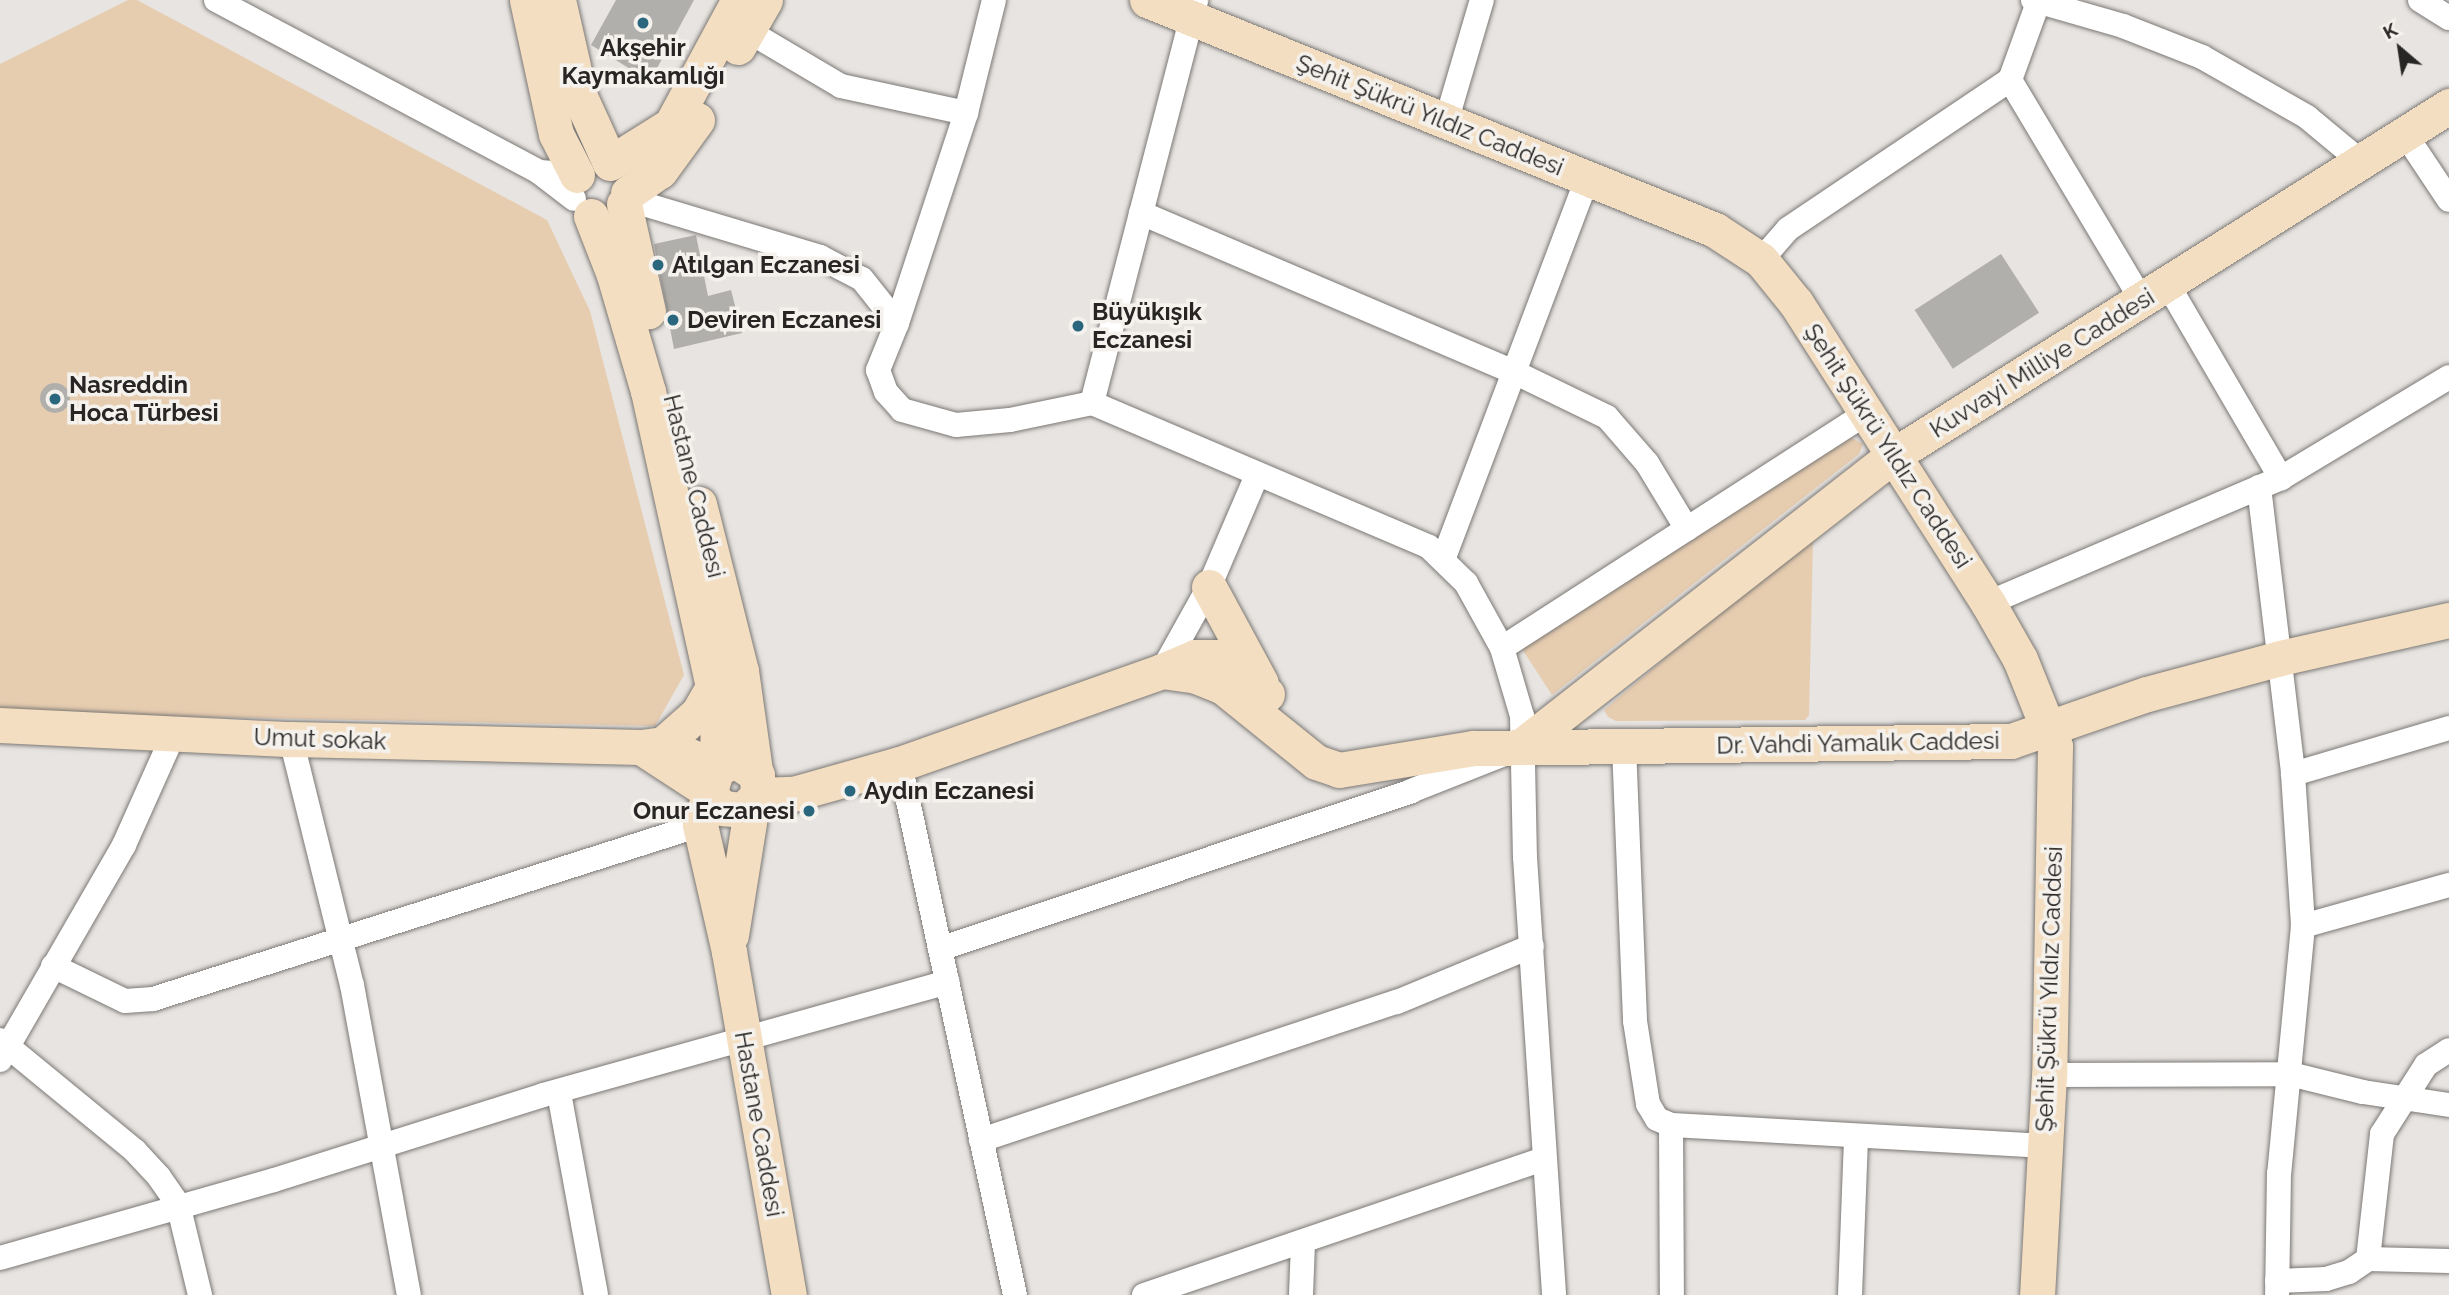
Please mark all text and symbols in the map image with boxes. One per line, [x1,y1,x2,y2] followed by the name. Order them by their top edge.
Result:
[2365,14,2435,84] north arrow
[635,15,651,31] marker: Akşehir Kaymakamlığı
[2379,18,2401,43] text: K
[561,34,725,90] place label: Akşehir Kaymakamlığı
[1292,48,1568,182] street label: Şehit Şükrü Yıldız Caddesi
[672,251,860,279] place label: Atılgan Eczanesi
[650,257,666,273] marker: Atılgan Eczanesi
[1924,282,2160,444] street label: Kuvvayi Milliye Caddesi
[1092,298,1202,354] place label: Büyükışık Eczanesi
[687,306,881,334] place label: Deviren Eczanesi
[665,312,681,328] marker: Deviren Eczanesi
[1070,318,1086,334] marker: Büyükışık Eczanesi
[1798,318,1978,574] street label: Şehit Şükrü Yıldız Caddesi
[69,371,219,427] place label: Nasreddin Hoca Türbesi
[47,391,63,407] marker: Nasreddin Hoca Türbesi
[657,391,731,581] street label: Hastane Caddesi
[253,722,387,756] street label: Umut sokak
[1715,726,2001,760] street label: Dr. Vahdi Yamalık Caddesi
[864,777,1034,805] place label: Aydın Eczanesi
[842,783,858,799] marker: Aydın Eczanesi
[632,797,795,825] place label: Onur Eczanesi
[801,803,817,819] marker: Onur Eczanesi
[2030,845,2068,1133] street label: Şehit Şükrü Yıldız Caddesi
[729,1029,789,1219] street label: Hastane Caddesi

